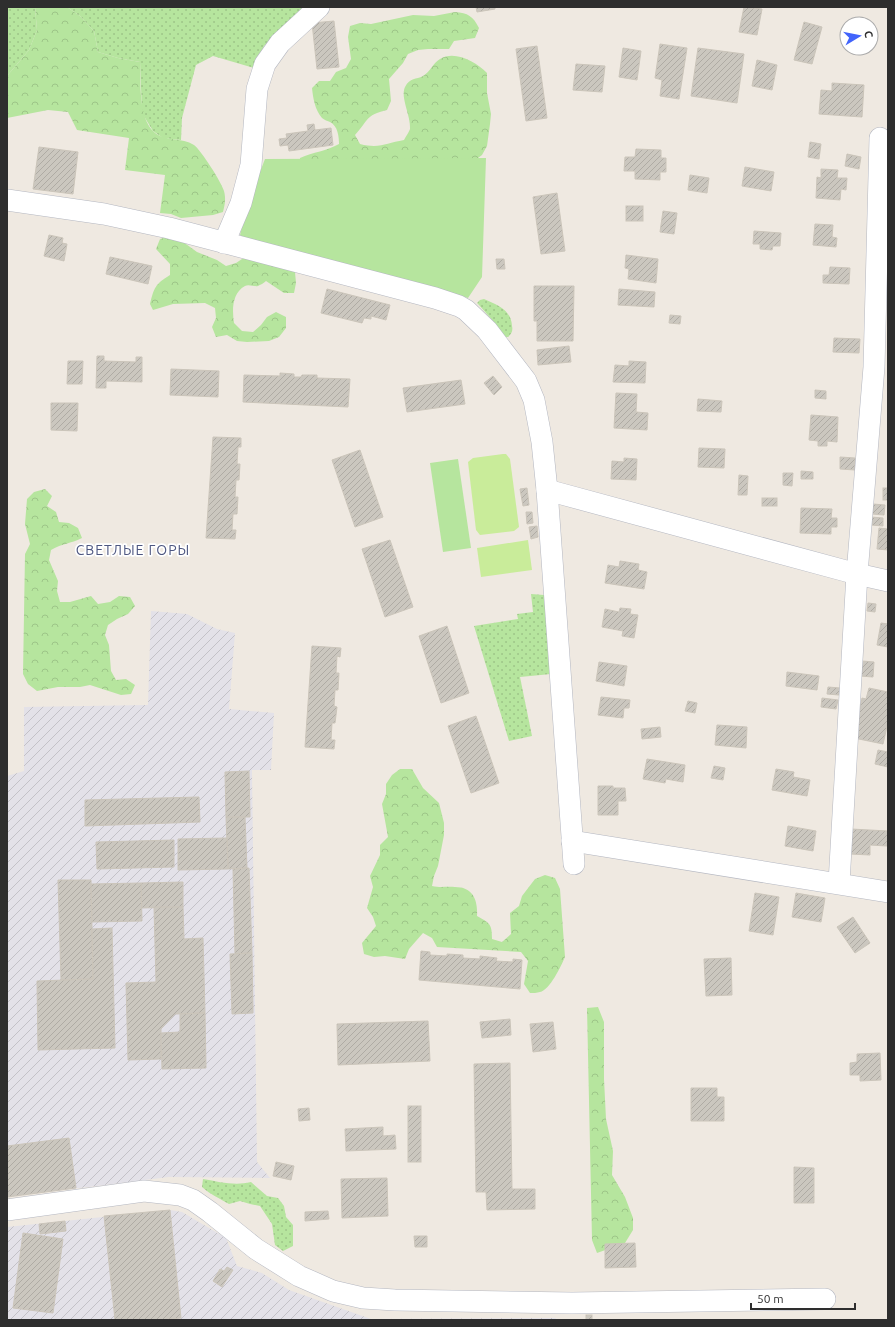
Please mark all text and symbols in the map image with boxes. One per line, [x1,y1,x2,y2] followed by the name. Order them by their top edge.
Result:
[839,16,879,56] north arrow
[862,30,875,39] text: С
[76,542,190,558] district label: СВЕТЛЫЕ ГОРЫ
[751,1285,855,1311] scale bar
[757,1292,784,1305] text: 50 m

